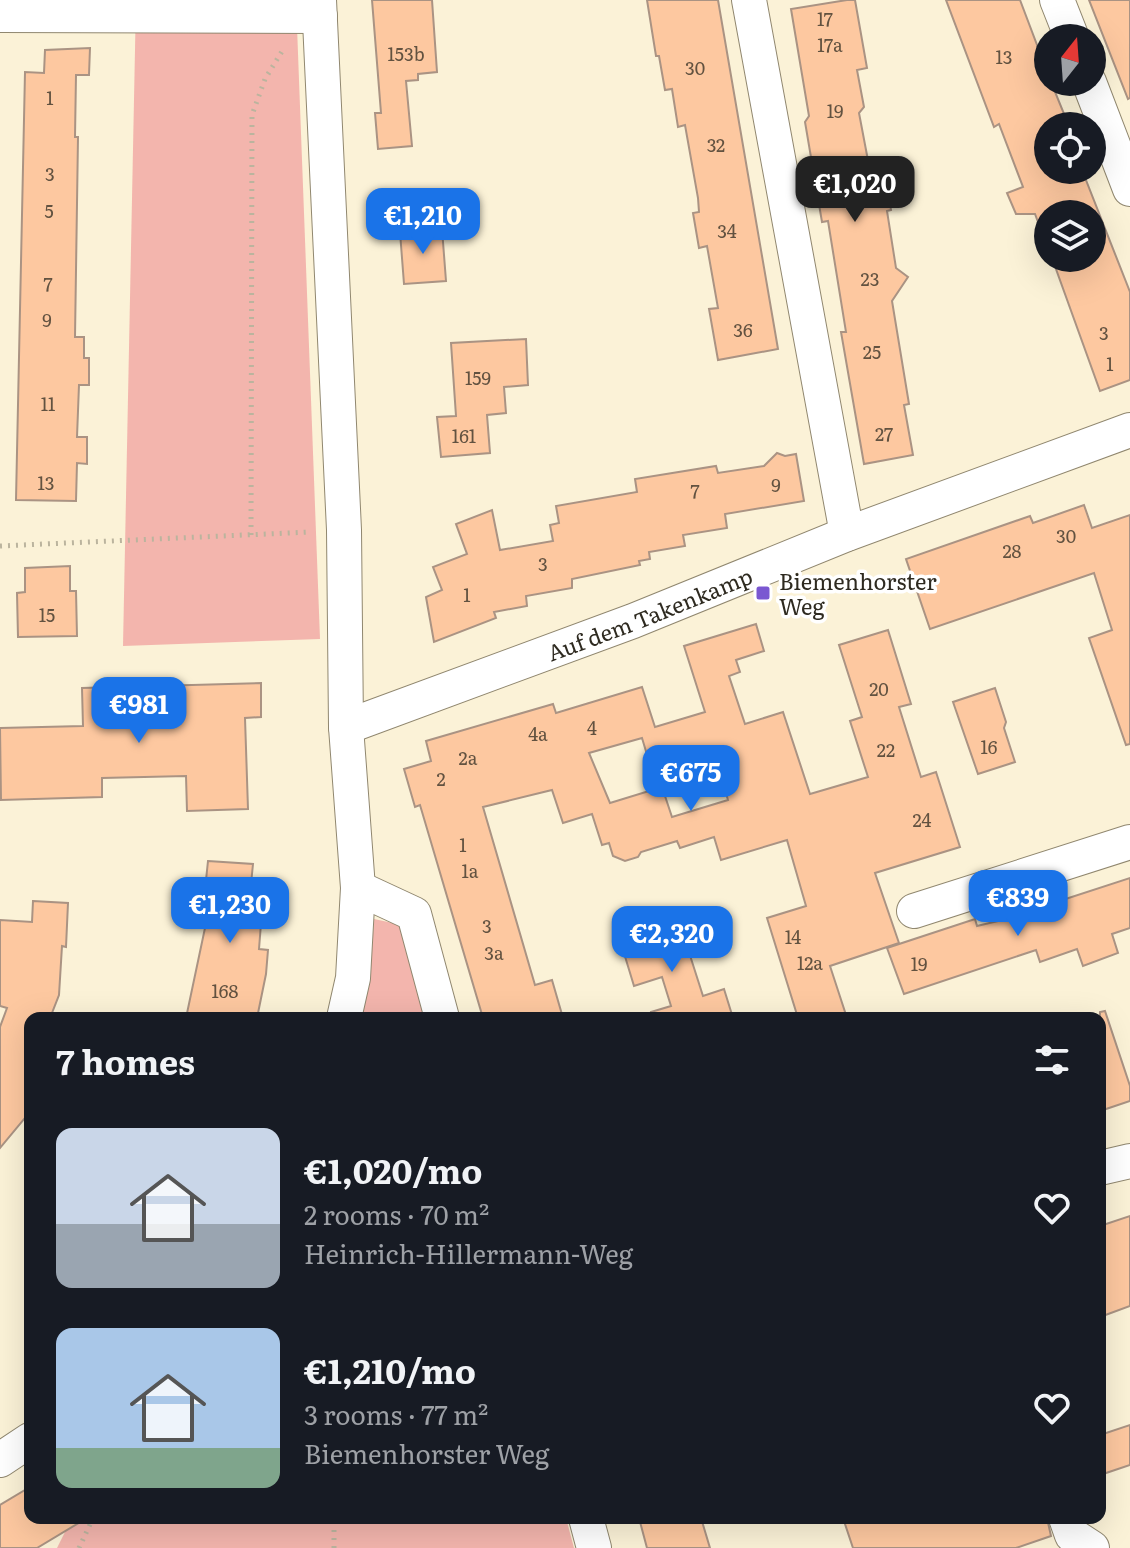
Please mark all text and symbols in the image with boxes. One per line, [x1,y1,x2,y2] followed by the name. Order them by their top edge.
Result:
[817,5,833,32] house number: 17
[1034,24,1106,96] north arrow
[1034,24,1106,272] map controls
[817,31,843,58] house number: 17a
[387,40,425,67] house number: 153b
[995,43,1013,70] house number: 13
[685,54,705,81] house number: 30
[46,84,54,111] house number: 1
[827,97,843,124] house number: 19
[1034,112,1106,184] button: locate
[707,131,725,158] house number: 32
[790,156,920,224] pin: €1,020
[45,160,55,187] house number: 3
[814,162,896,201] text: €1,020
[358,188,488,256] pin: €1,210
[384,194,462,233] text: €1,210
[44,197,54,224] house number: 5
[1034,200,1106,272] button: layers
[717,217,737,244] house number: 34
[861,265,879,292] house number: 23
[43,270,53,297] house number: 7
[42,306,52,333] house number: 9
[733,316,753,343] house number: 36
[1099,319,1109,346] house number: 3
[863,338,881,365] house number: 25
[1106,350,1114,377] house number: 1
[465,364,491,391] house number: 159
[41,390,55,417] house number: 11
[875,420,893,447] house number: 27
[452,422,476,449] house number: 161
[37,469,55,496] house number: 13
[771,471,781,498] house number: 9
[690,477,700,504] house number: 7
[1056,522,1076,549] house number: 30
[1002,537,1022,564] house number: 28
[538,550,548,577] house number: 3
[542,558,757,668] street label: Auf dem Takenkamp
[779,564,937,622] place label: Biemenhorster Weg
[463,581,471,608] house number: 1
[754,584,772,602] marker: Biemenhorster Weg
[39,601,55,628] house number: 15
[869,675,889,702] house number: 20
[92,677,186,745] pin: €981
[109,683,169,722] text: €981
[587,714,597,741] house number: 4
[528,720,548,747] house number: 4a
[981,733,998,760] house number: 16
[877,736,895,763] house number: 22
[459,744,478,771] house number: 2a
[644,745,738,813] pin: €675
[661,751,721,790] text: €675
[436,765,446,792] house number: 2
[912,806,932,833] house number: 24
[459,831,467,858] house number: 1
[461,857,479,884] house number: 1a
[971,870,1065,938] pin: €839
[987,876,1049,915] text: €839
[165,877,295,945] pin: €1,230
[189,883,271,922] text: €1,230
[607,906,737,974] pin: €2,320
[482,912,492,939] house number: 3
[630,912,714,951] text: €2,320
[785,923,801,950] house number: 14
[484,939,504,966] house number: 3a
[797,949,823,976] house number: 12a
[911,950,927,977] house number: 19
[212,977,239,1004] house number: 168
[56,1035,195,1085] text: 7 homes
[1030,1038,1074,1082] icon: filters
[304,1144,482,1194] text: €1,020/mo
[120,1160,216,1256] icon: home
[1030,1186,1074,1230] icon: heart
[304,1194,489,1233] text: 2 rooms · 70 m²
[304,1233,633,1272] text: Heinrich-Hillermann-Weg
[304,1344,476,1394] text: €1,210/mo
[120,1360,216,1456] icon: home
[1030,1386,1074,1430] icon: heart
[304,1394,488,1433] text: 3 rooms · 77 m²
[304,1433,550,1472] text: Biemenhorster Weg

